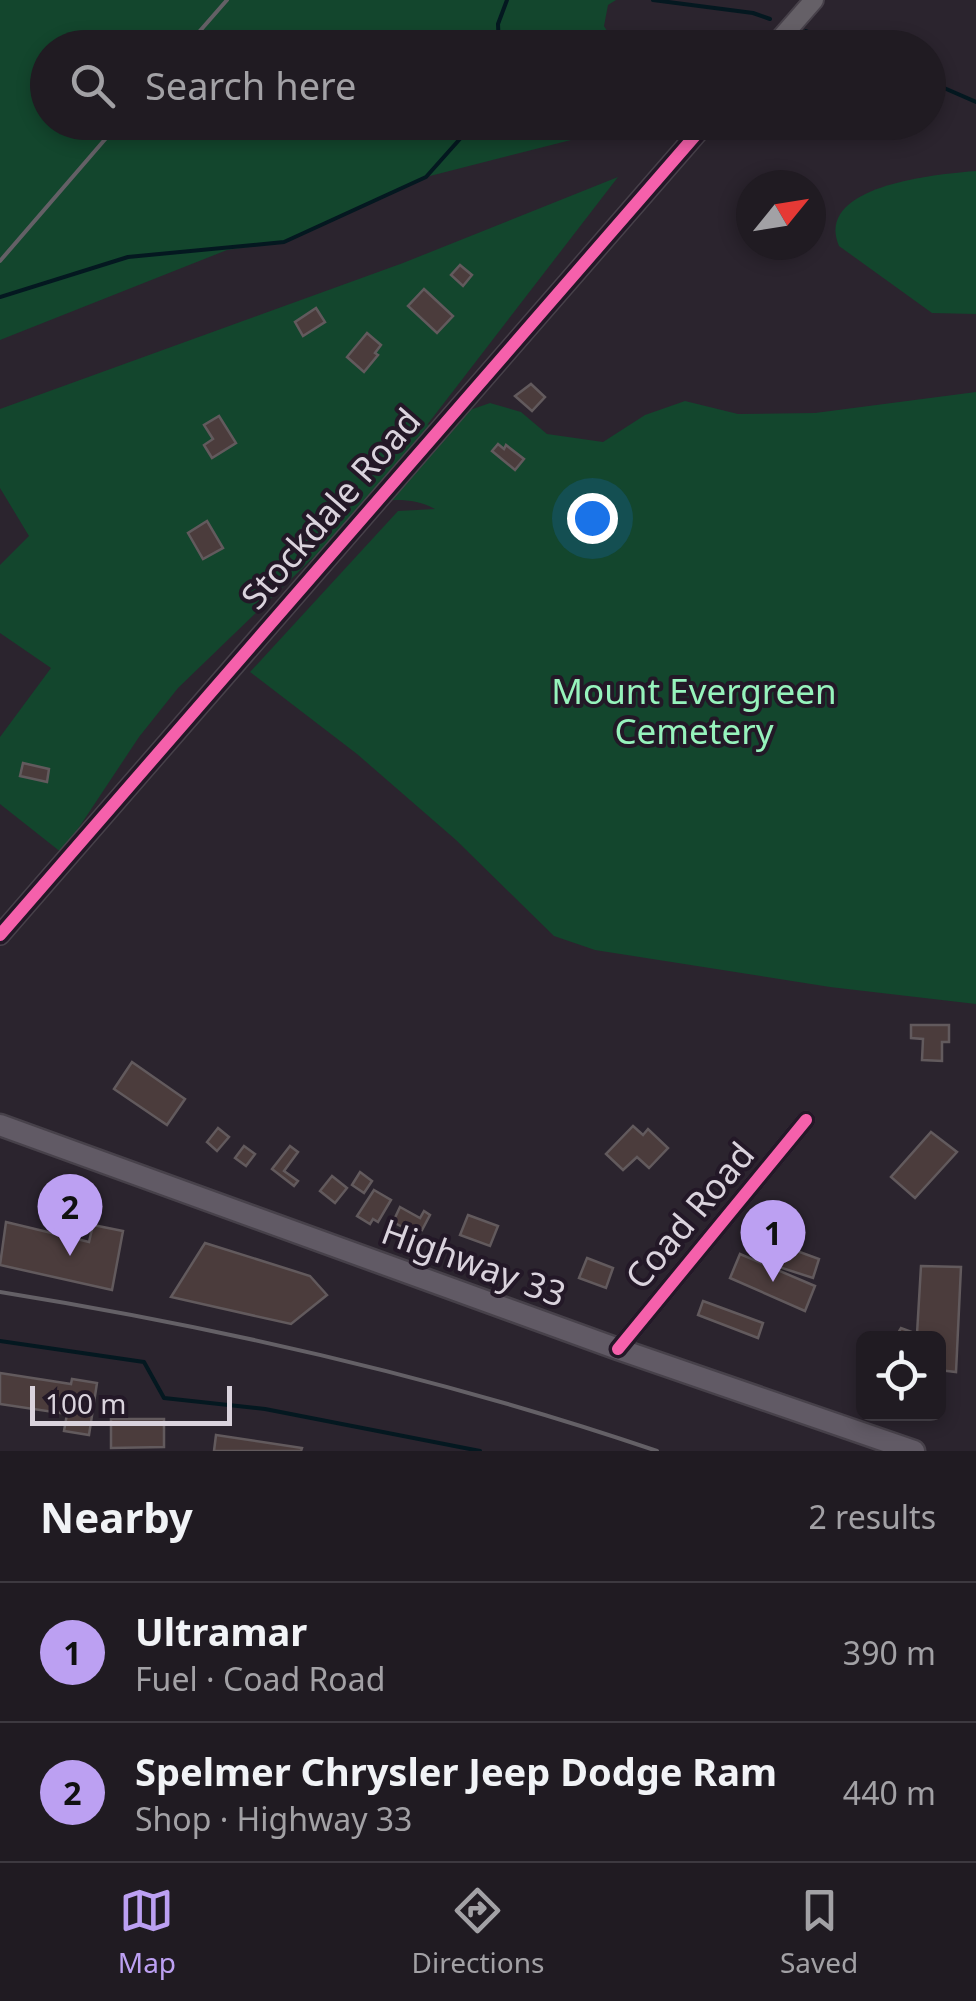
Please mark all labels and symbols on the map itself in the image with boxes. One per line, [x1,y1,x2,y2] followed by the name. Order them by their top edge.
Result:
[736,170,826,260] north arrow
[230,398,430,618] street label: Stockdale Road
[567,493,618,544] your location
[551,667,837,754] park label: Mount Evergreen Cemetery
[614,1132,764,1298] street label: Coad Road
[38,1174,102,1256] pin: 2
[740,1200,806,1282] pin: 1
[376,1207,572,1317] street label: Highway 33
[30,1381,232,1426] scale bar

